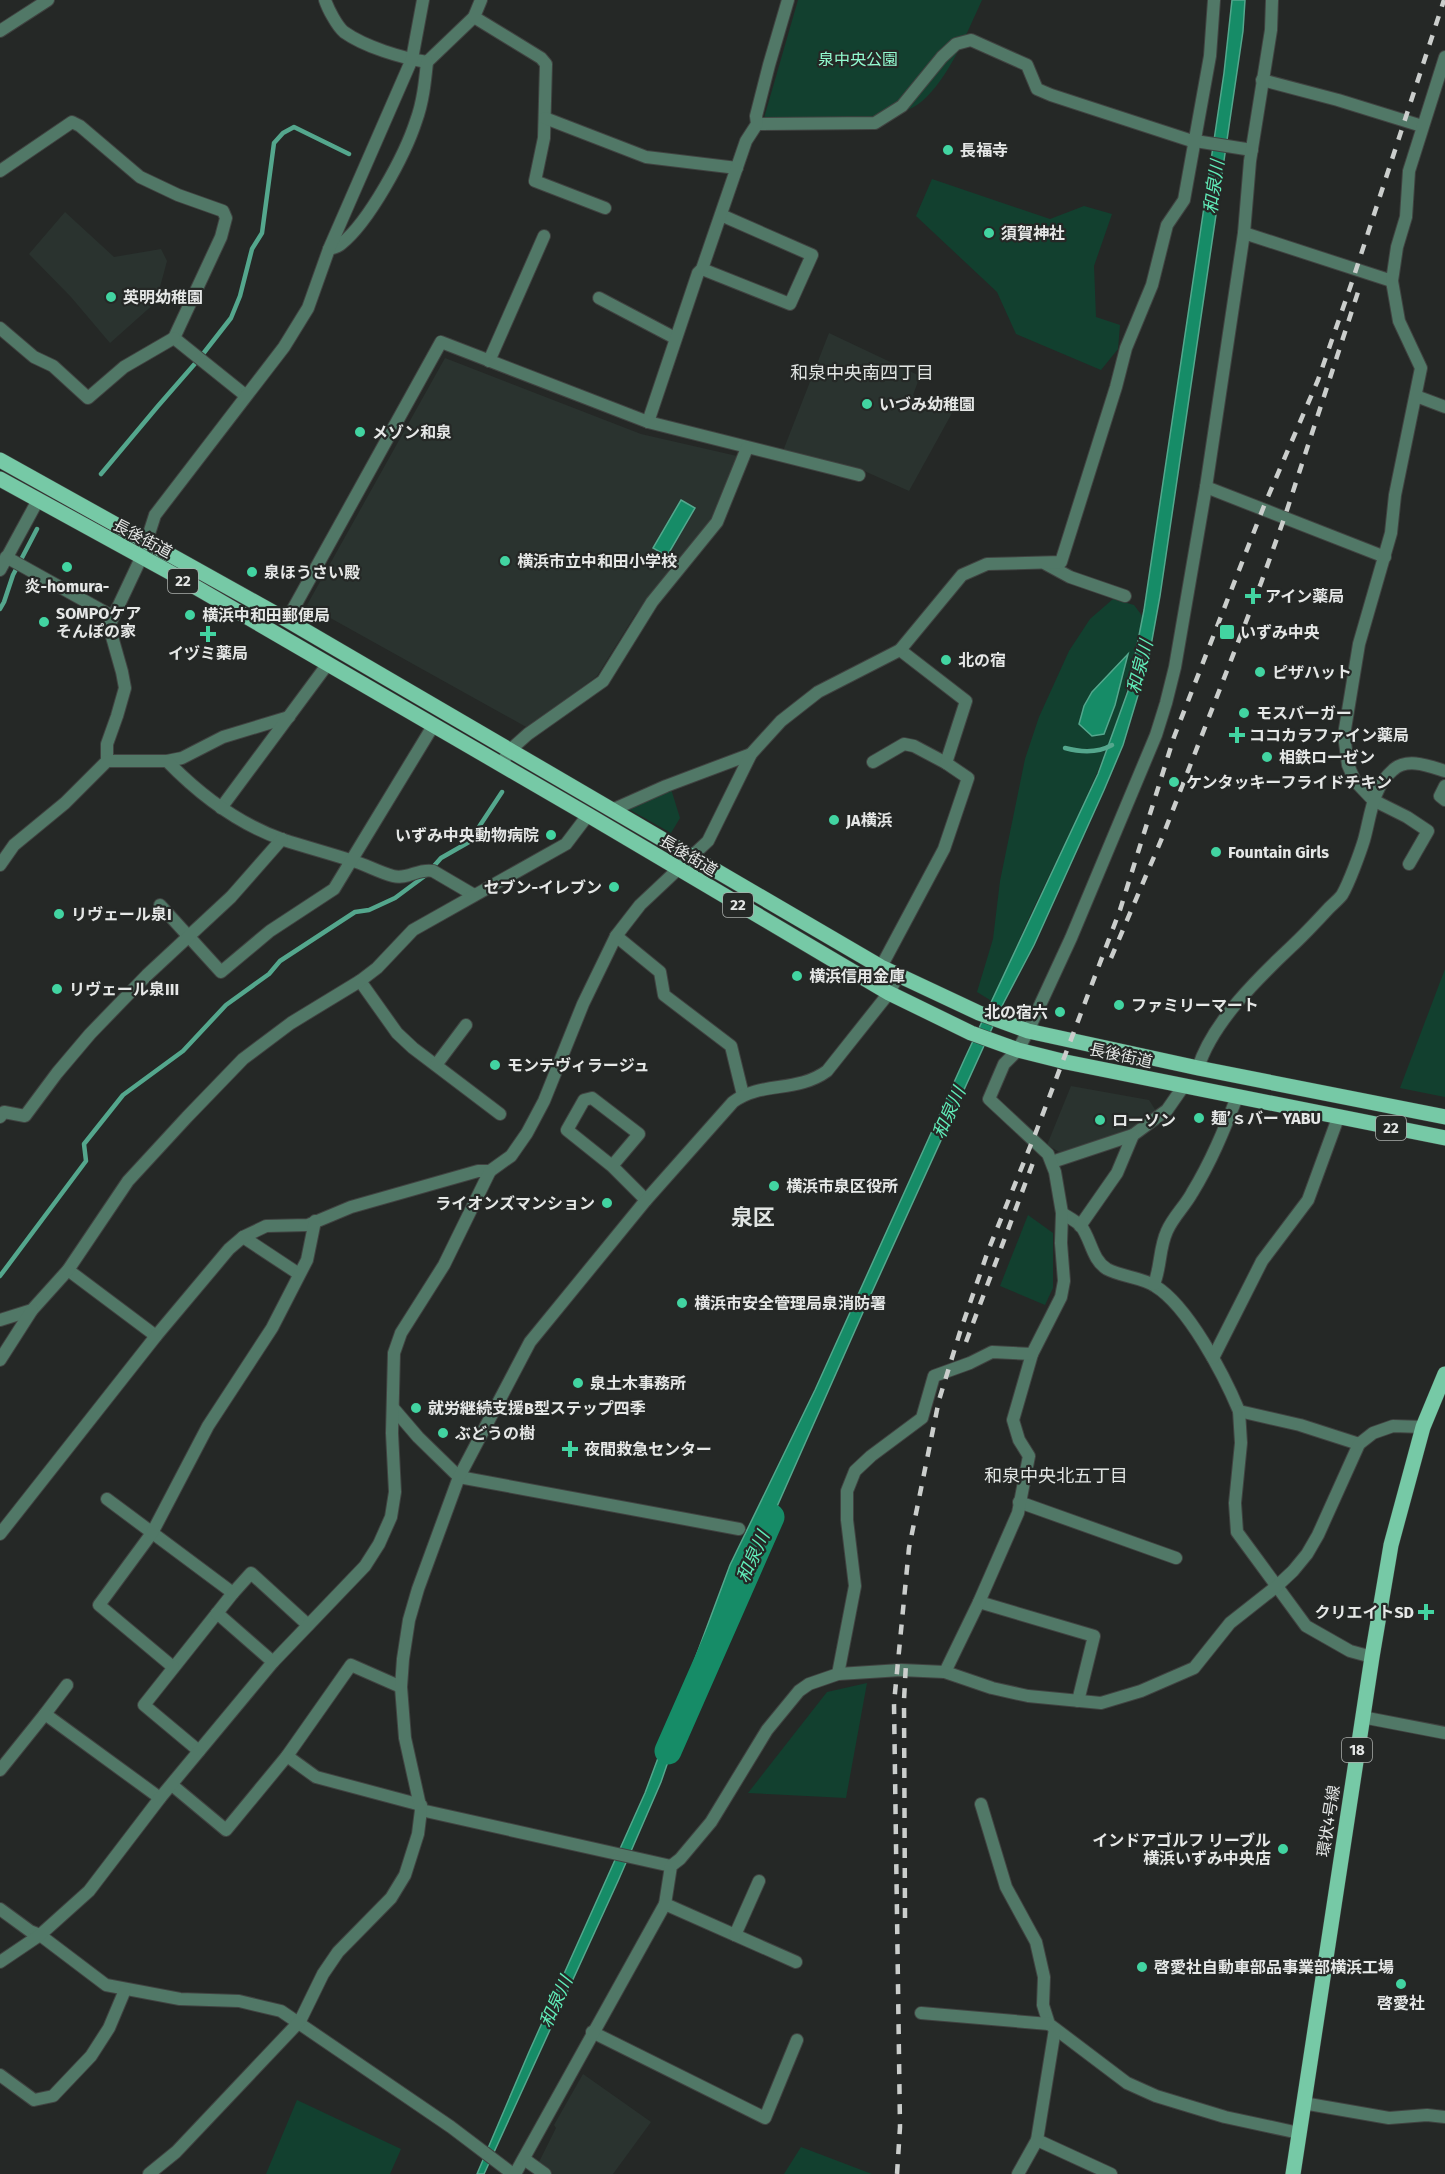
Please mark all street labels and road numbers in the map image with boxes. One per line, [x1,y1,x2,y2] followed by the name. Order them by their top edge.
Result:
[110,515,175,562] street label: 長後街道
[168,569,198,593] road number: 22
[656,831,721,880] street label: 長後街道
[723,893,753,917] road number: 22
[1088,1040,1154,1071] street label: 長後街道
[1376,1116,1406,1140] road number: 22
[1342,1738,1372,1762] road number: 18
[1313,1784,1344,1858] street label: 環状4号線

